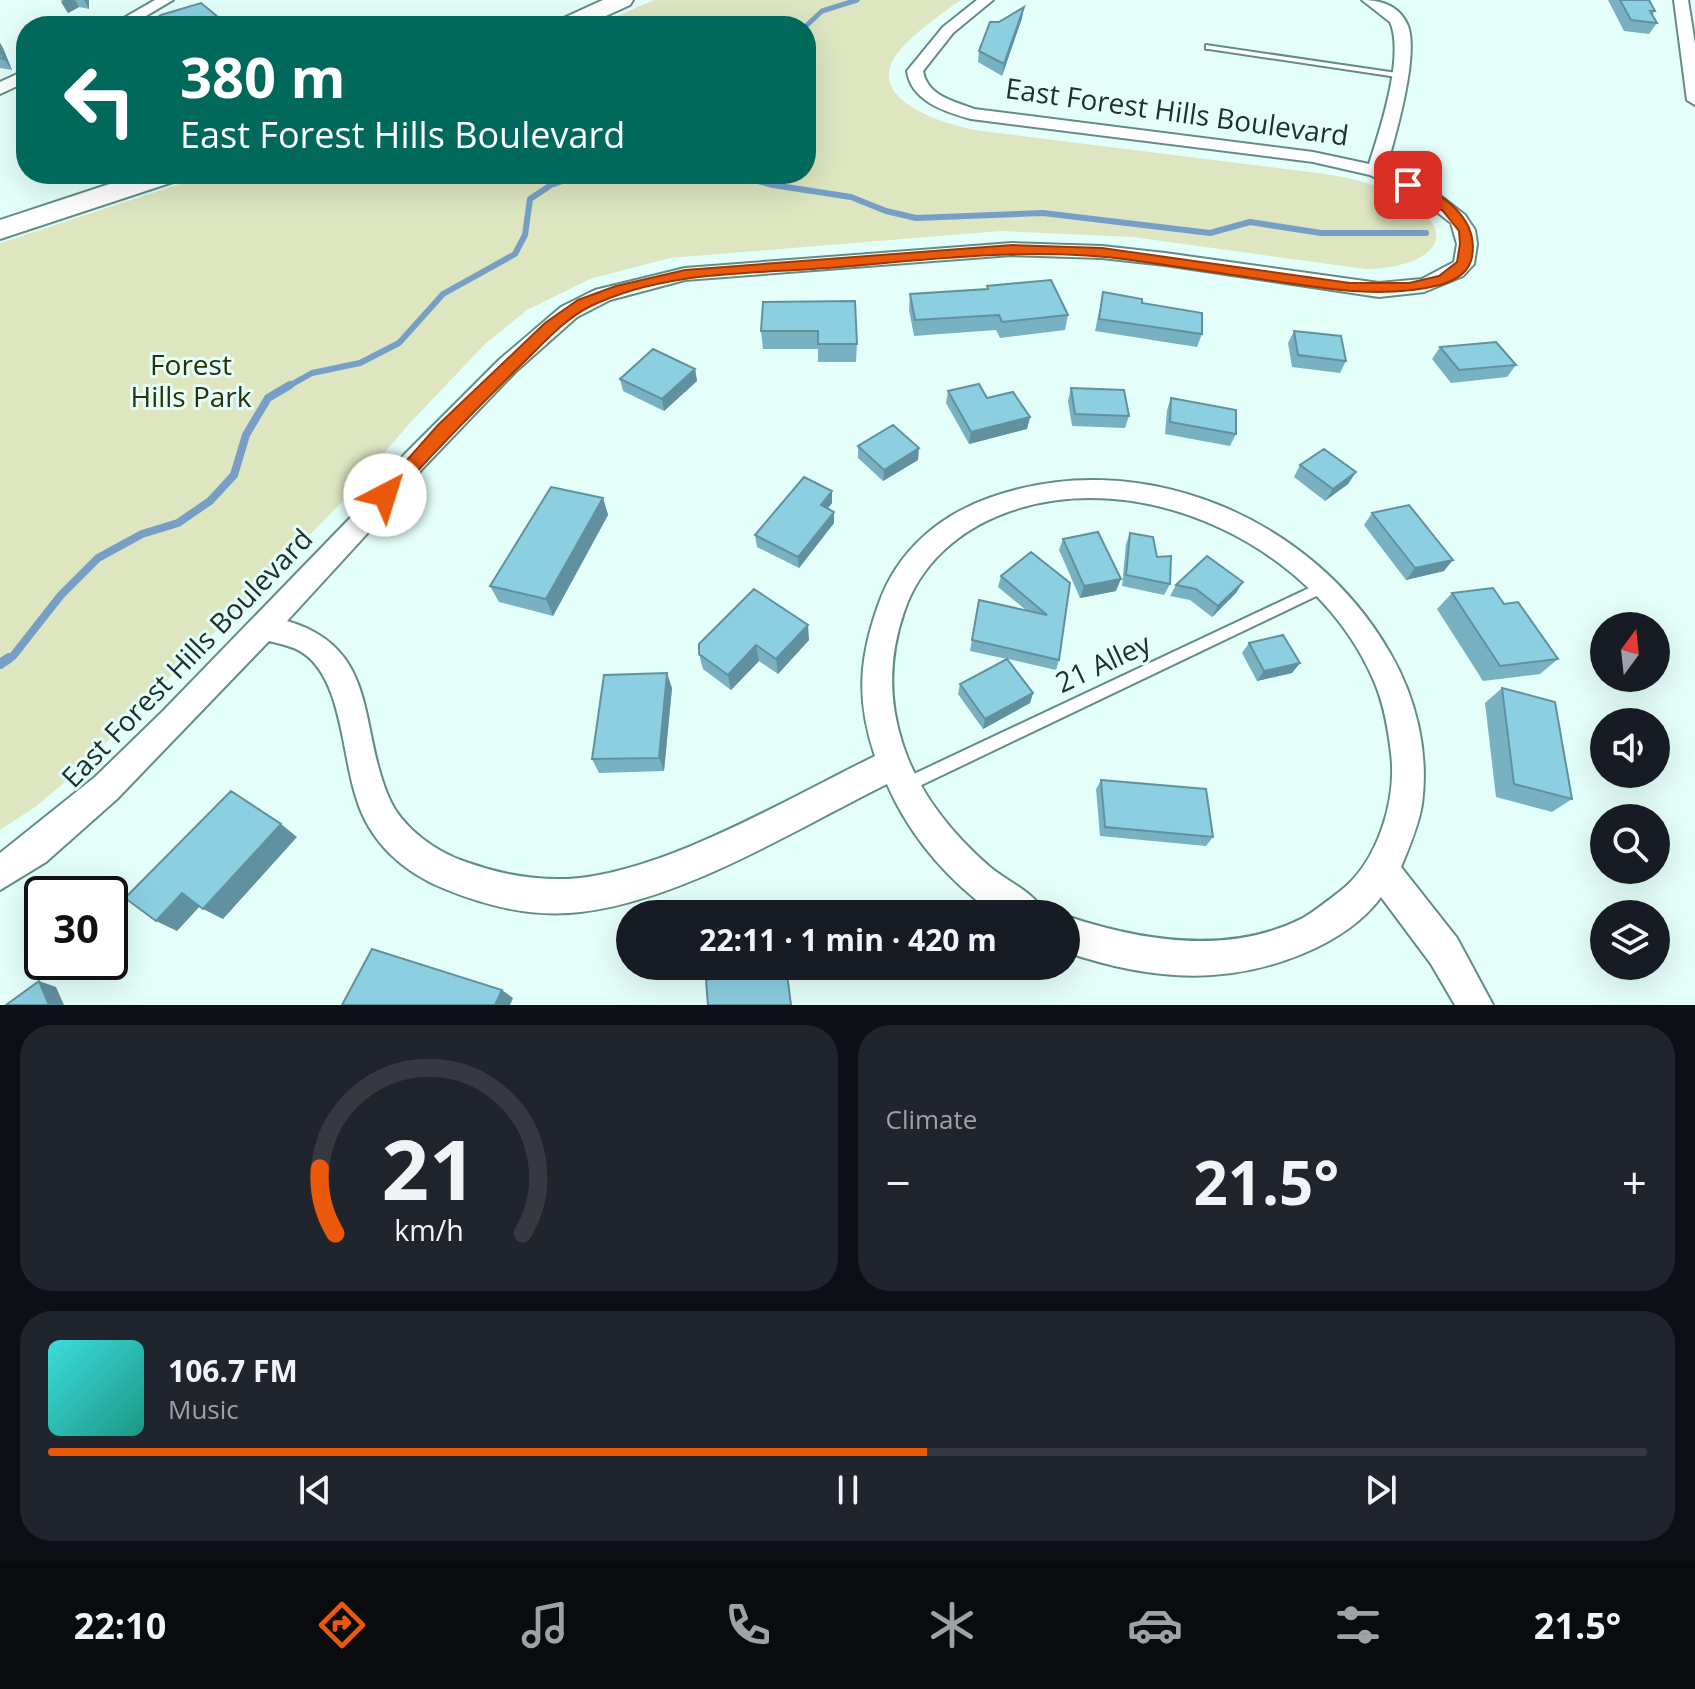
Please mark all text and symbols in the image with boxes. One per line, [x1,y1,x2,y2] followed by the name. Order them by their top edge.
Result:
[180,38,346,114] text: 380 m
[48,48,152,152] icon: left
[1003,68,1351,154] street label: East Forest Hills Boulevard
[180,110,625,159] text: East Forest Hills Boulevard
[1374,151,1442,219] pin
[1386,163,1430,207] icon: arrive
[130,345,252,415] park label: Forest Hills Park
[343,453,427,537] position arrow
[52,520,320,795] street label: East Forest Hills Boulevard
[1590,612,1670,692] north arrow
[1590,612,1670,980] map controls
[1049,623,1157,701] street label: 21 Alley
[1590,708,1670,788] button: sound
[1590,804,1670,884] button: search
[24,876,128,980] speed limit sign: 30
[1590,900,1670,980] button: layers
[699,919,997,960] text: 22:11 · 1 min · 420 m
[886,1101,977,1137] text: Climate
[381,1111,476,1224] text: 21
[1193,1141,1339,1223] text: 21.5°
[886,1152,911,1212] text: −
[1622,1152,1647,1212] text: +
[394,1210,463,1249] text: km/h
[168,1350,298,1391] text: 106.7 FM
[168,1391,239,1427] text: Music
[293,1468,337,1512] icon: previous
[826,1468,870,1512] icon: pause
[1359,1468,1403,1512] icon: next
[314,1597,370,1653] icon: directions
[517,1597,573,1653] icon: music
[720,1597,776,1653] icon: phone
[924,1597,980,1653] icon: climate
[1127,1597,1183,1653] icon: car
[1330,1597,1386,1653] icon: filters
[74,1601,166,1650] text: 22:10
[1534,1601,1621,1650] text: 21.5°

